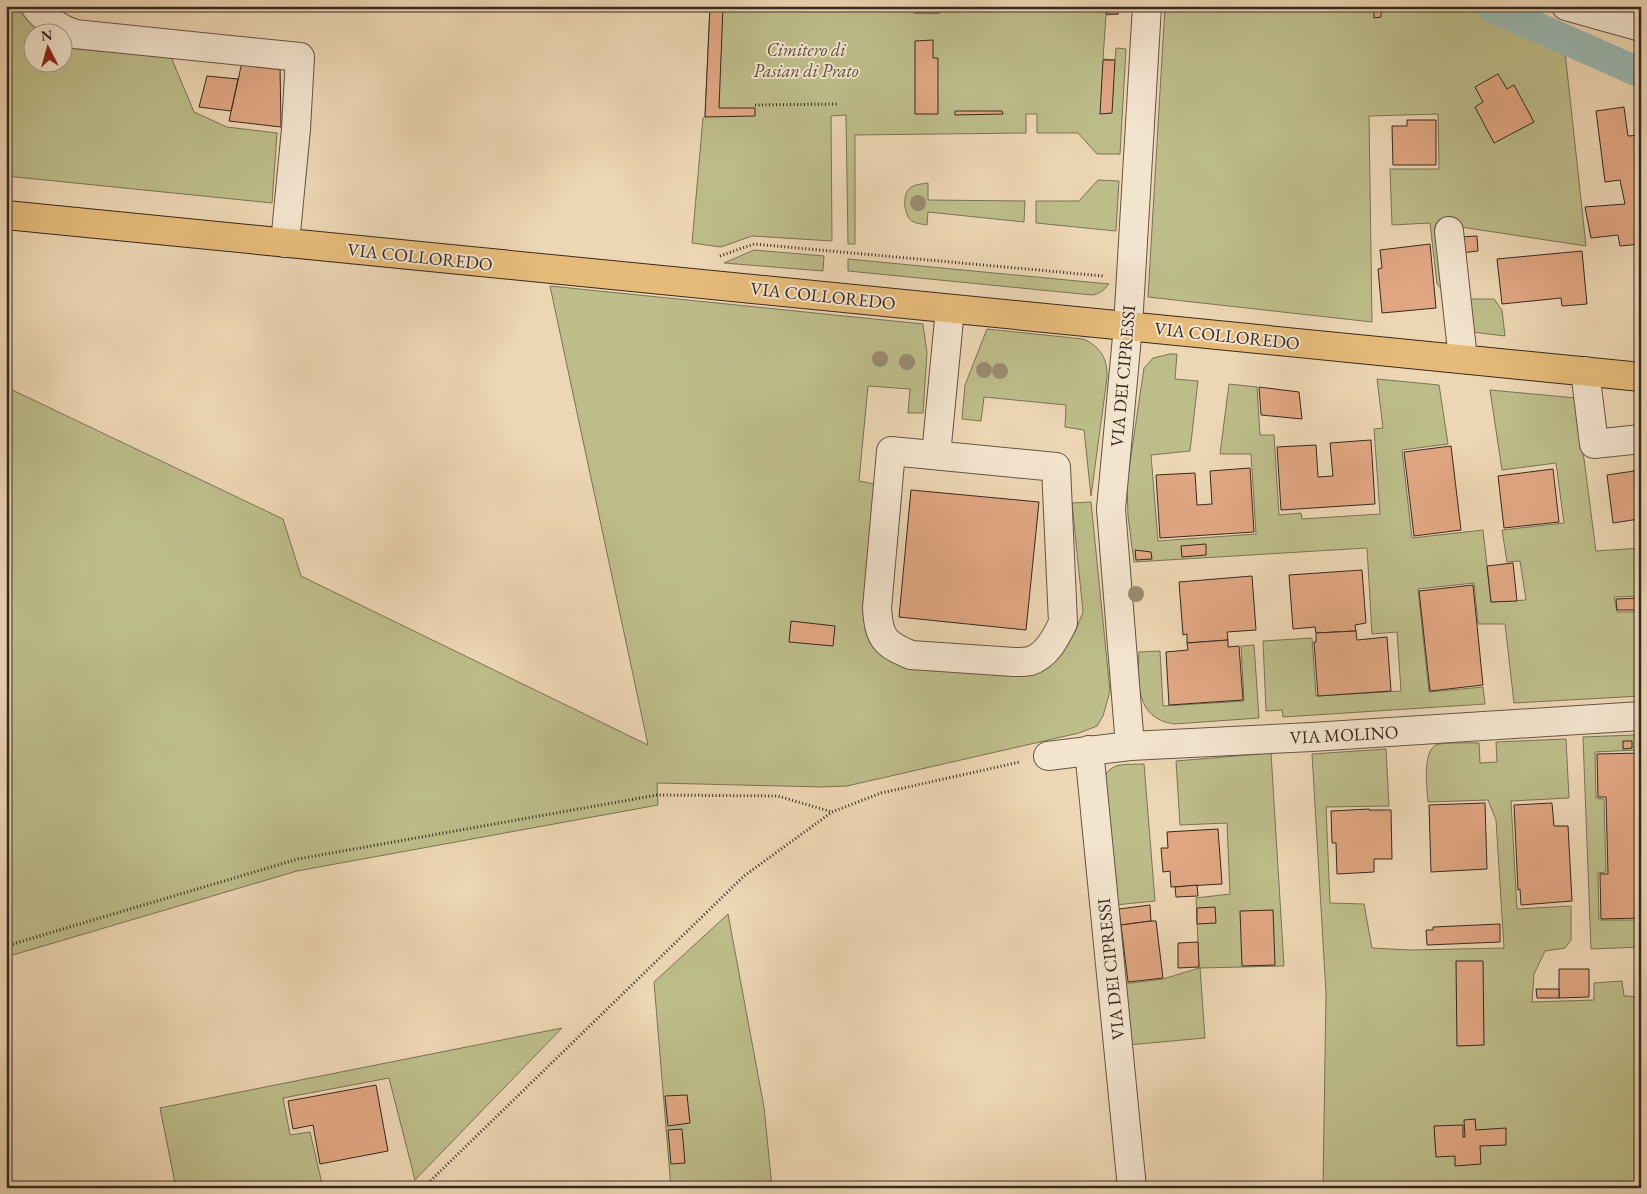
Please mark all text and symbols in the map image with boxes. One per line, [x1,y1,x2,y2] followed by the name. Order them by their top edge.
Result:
[22,22,72,72] north arrow
[40,25,54,45] text: N
[753,38,859,82] park label: Cimitero di Pasian di Prato
[346,237,494,276] street label: VIA COLLOREDO
[749,276,897,315] street label: VIA COLLOREDO
[1105,304,1140,448] street label: VIA DEI CIPRESSI
[1153,316,1301,355] street label: VIA COLLOREDO
[1289,720,1399,749] street label: VIA MOLINO
[1092,897,1129,1041] street label: VIA DEI CIPRESSI

